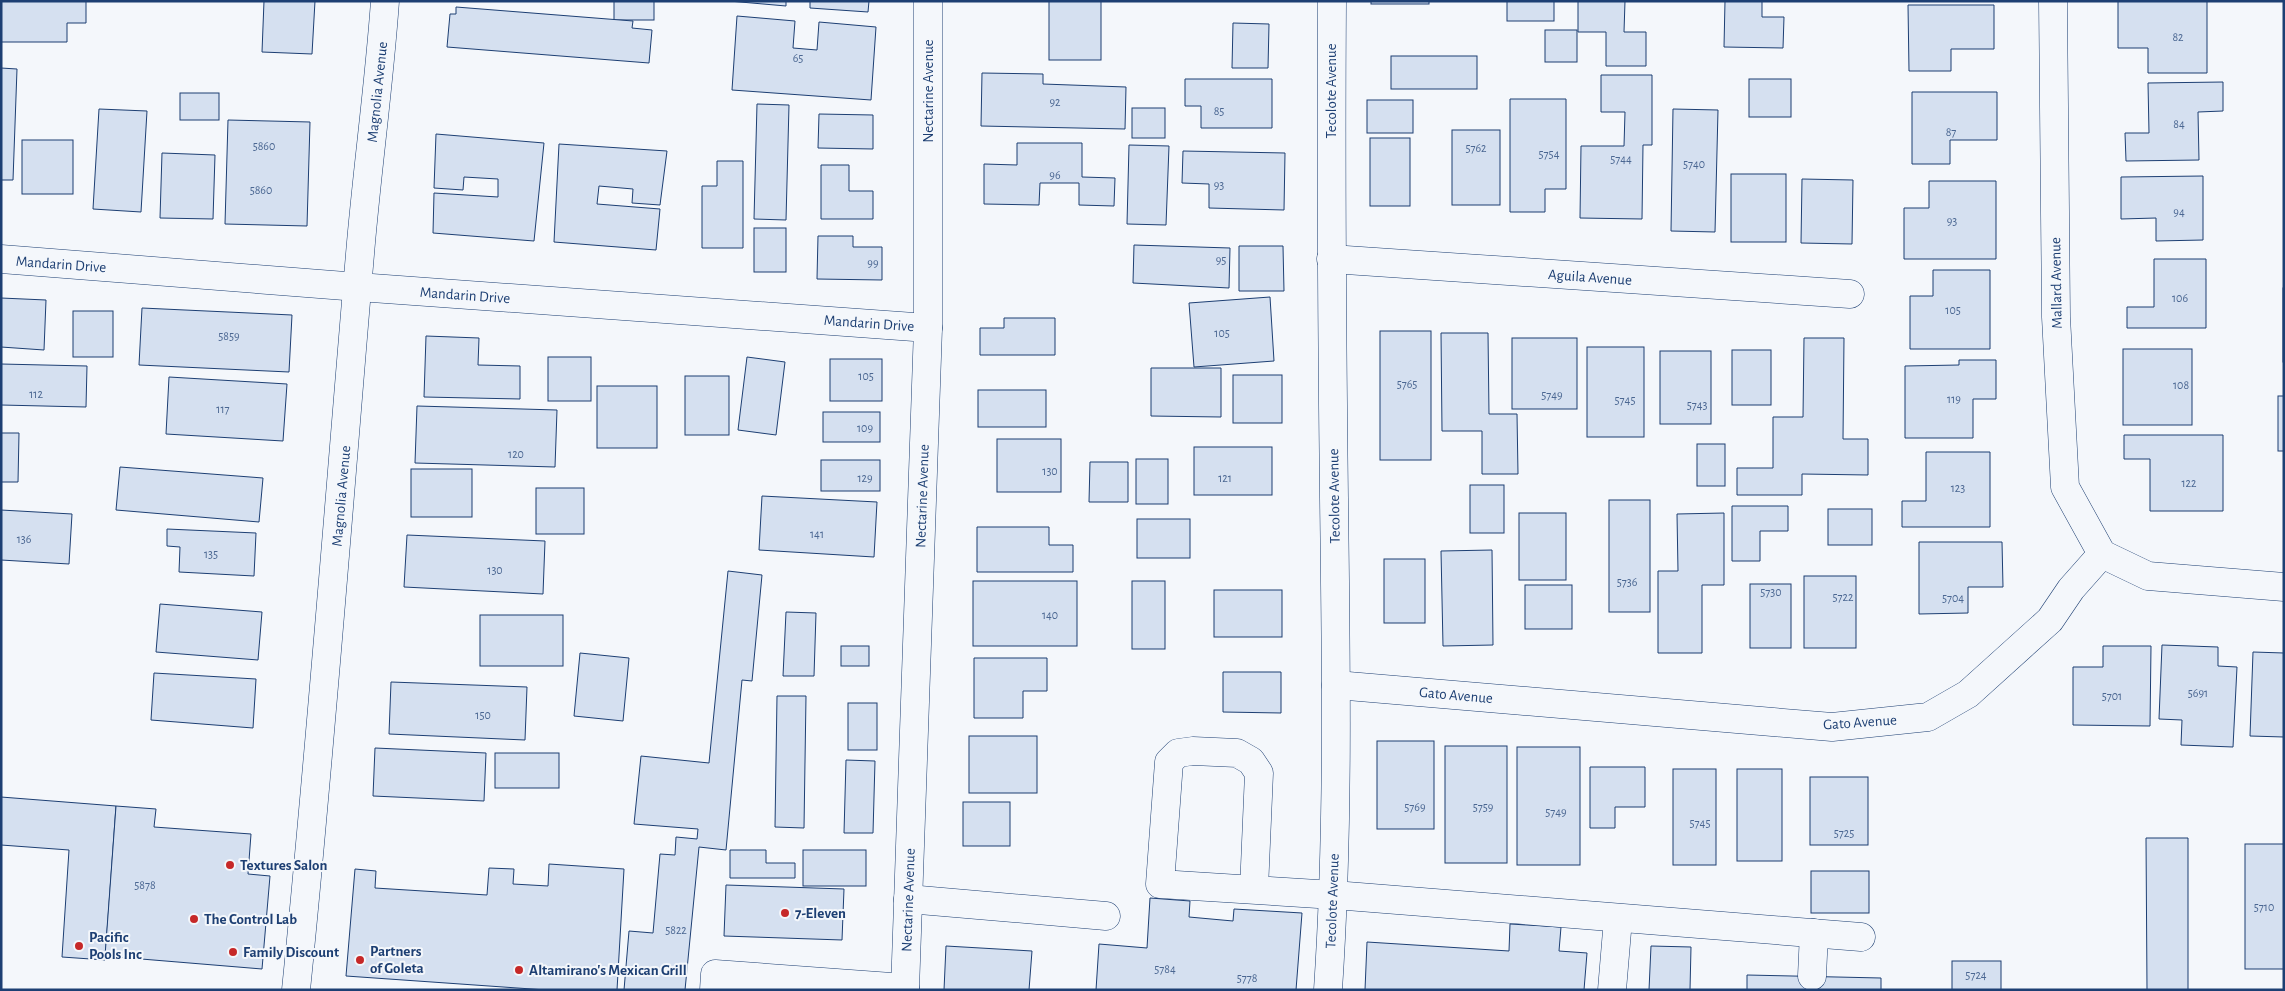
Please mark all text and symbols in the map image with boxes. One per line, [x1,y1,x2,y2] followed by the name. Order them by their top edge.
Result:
[2172,31,2184,43] house number: 82
[921,39,936,143] street label: Nectarine Avenue
[365,41,390,143] street label: Magnolia Avenue
[1324,43,1339,139] street label: Tecolote Avenue
[793,52,803,64] house number: 65
[1049,96,1061,108] house number: 92
[1214,105,1224,117] house number: 85
[2173,118,2185,130] house number: 84
[1946,126,1956,138] house number: 87
[253,140,275,152] house number: 5860
[1465,142,1487,154] house number: 5762
[1539,148,1560,160] house number: 5754
[1610,153,1632,165] house number: 5744
[1683,158,1705,170] house number: 5740
[1049,169,1061,181] house number: 96
[1214,179,1224,191] house number: 93
[250,184,272,196] house number: 5860
[2173,206,2185,218] house number: 94
[1947,215,1957,227] house number: 93
[2048,237,2065,329] street label: Mallard Avenue
[15,254,107,275] street label: Mandarin Drive
[1216,254,1226,266] house number: 95
[867,257,879,269] house number: 99
[1547,267,1633,288] street label: Aguila Avenue
[419,285,511,306] street label: Mandarin Drive
[2172,292,2188,304] house number: 106
[1945,304,1961,316] house number: 105
[823,313,915,334] street label: Mandarin Drive
[1214,327,1230,339] house number: 105
[218,330,240,342] house number: 5859
[858,370,874,382] house number: 105
[1397,378,1417,390] house number: 5765
[2173,379,2189,391] house number: 108
[29,388,43,400] house number: 112
[1541,389,1563,401] house number: 5749
[1947,393,1961,405] house number: 119
[1615,394,1635,406] house number: 5745
[1687,399,1707,411] house number: 5743
[216,403,230,415] house number: 117
[857,422,873,434] house number: 109
[913,444,932,548] street label: Nectarine Avenue
[330,445,353,547] street label: Magnolia Avenue
[508,448,524,460] house number: 120
[1326,448,1343,544] street label: Tecolote Avenue
[1042,465,1058,477] house number: 130
[857,472,873,484] house number: 129
[1218,472,1232,484] house number: 121
[2181,477,2197,489] house number: 122
[1951,482,1965,494] house number: 123
[810,528,824,540] house number: 141
[17,533,32,545] house number: 136
[204,548,218,560] house number: 135
[487,564,503,576] house number: 130
[1617,576,1638,588] house number: 5736
[1760,586,1782,598] house number: 5730
[1833,591,1854,603] house number: 5722
[1942,592,1964,604] house number: 5704
[1042,609,1058,621] house number: 140
[1418,685,1494,706] street label: Gato Avenue
[2188,687,2208,699] house number: 5691
[2102,690,2122,702] house number: 5701
[475,709,491,721] house number: 150
[1823,712,1898,733] street label: Gato Avenue
[1404,801,1426,813] house number: 5769
[1473,801,1494,813] house number: 5759
[1545,806,1567,818] house number: 5749
[1690,817,1710,829] house number: 5745
[1834,827,1854,839] house number: 5725
[899,848,918,952] street label: Nectarine Avenue
[1323,853,1342,949] street label: Tecolote Avenue
[240,858,327,873] place label: Textures Salon
[224,859,236,871] marker: Textures Salon
[134,879,156,891] house number: 5878
[2254,901,2274,913] house number: 5710
[795,906,846,921] place label: 7-Eleven
[779,907,791,919] marker: 7-Eleven
[204,912,297,927] place label: The Control Lab
[188,913,200,925] marker: The Control Lab
[665,924,687,936] house number: 5822
[89,930,142,962] place label: Pacific Pools Inc
[73,940,85,952] marker: Pacific Pools Inc
[370,944,424,976] place label: Partners of Goleta
[243,945,339,960] place label: Family Discount
[227,946,239,958] marker: Family Discount
[354,954,366,966] marker: Partners of Goleta
[529,963,687,978] place label: Altamirano's Mexican Grill
[1154,963,1176,975] house number: 5784
[513,964,525,976] marker: Altamirano's Mexican Grill
[1965,969,1987,981] house number: 5724
[1237,972,1258,984] house number: 5778

